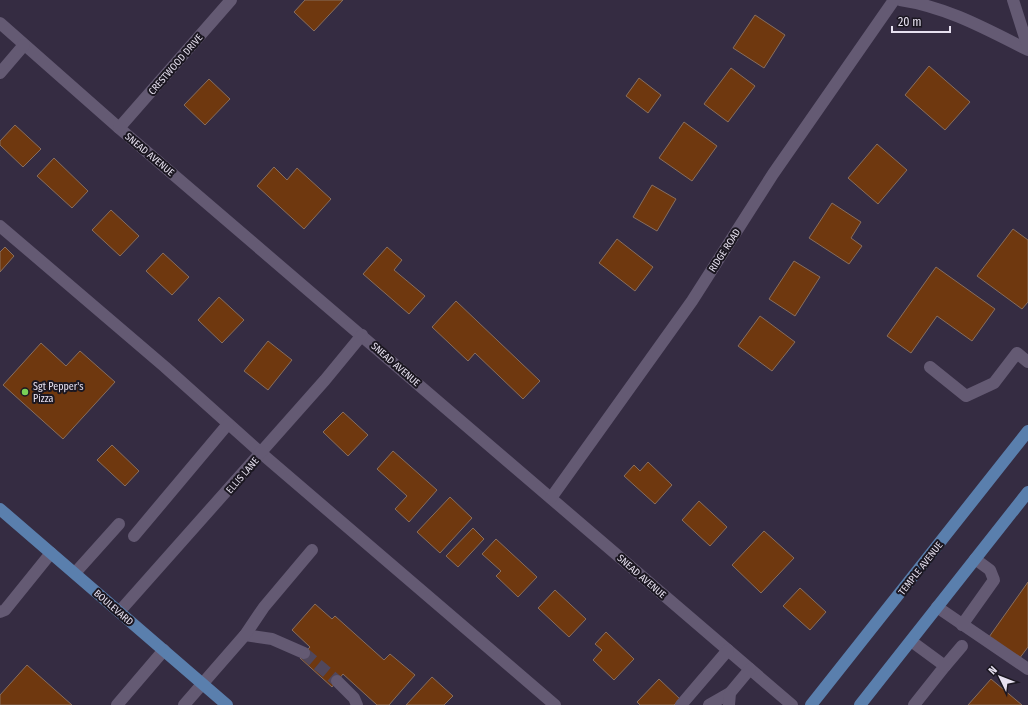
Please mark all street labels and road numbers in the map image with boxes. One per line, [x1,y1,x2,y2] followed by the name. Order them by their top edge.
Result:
[146,32,206,97] street label: CRESTWOOD DRIVE
[122,131,177,179] street label: SNEAD AVENUE
[706,226,743,274] street label: RIDGE ROAD
[369,340,422,389] street label: SNEAD AVENUE
[224,455,262,496] street label: ELLIS LANE
[896,539,946,598] street label: TEMPLE AVENUE
[615,552,668,601] street label: SNEAD AVENUE
[91,587,136,628] street label: BOULEVARD

